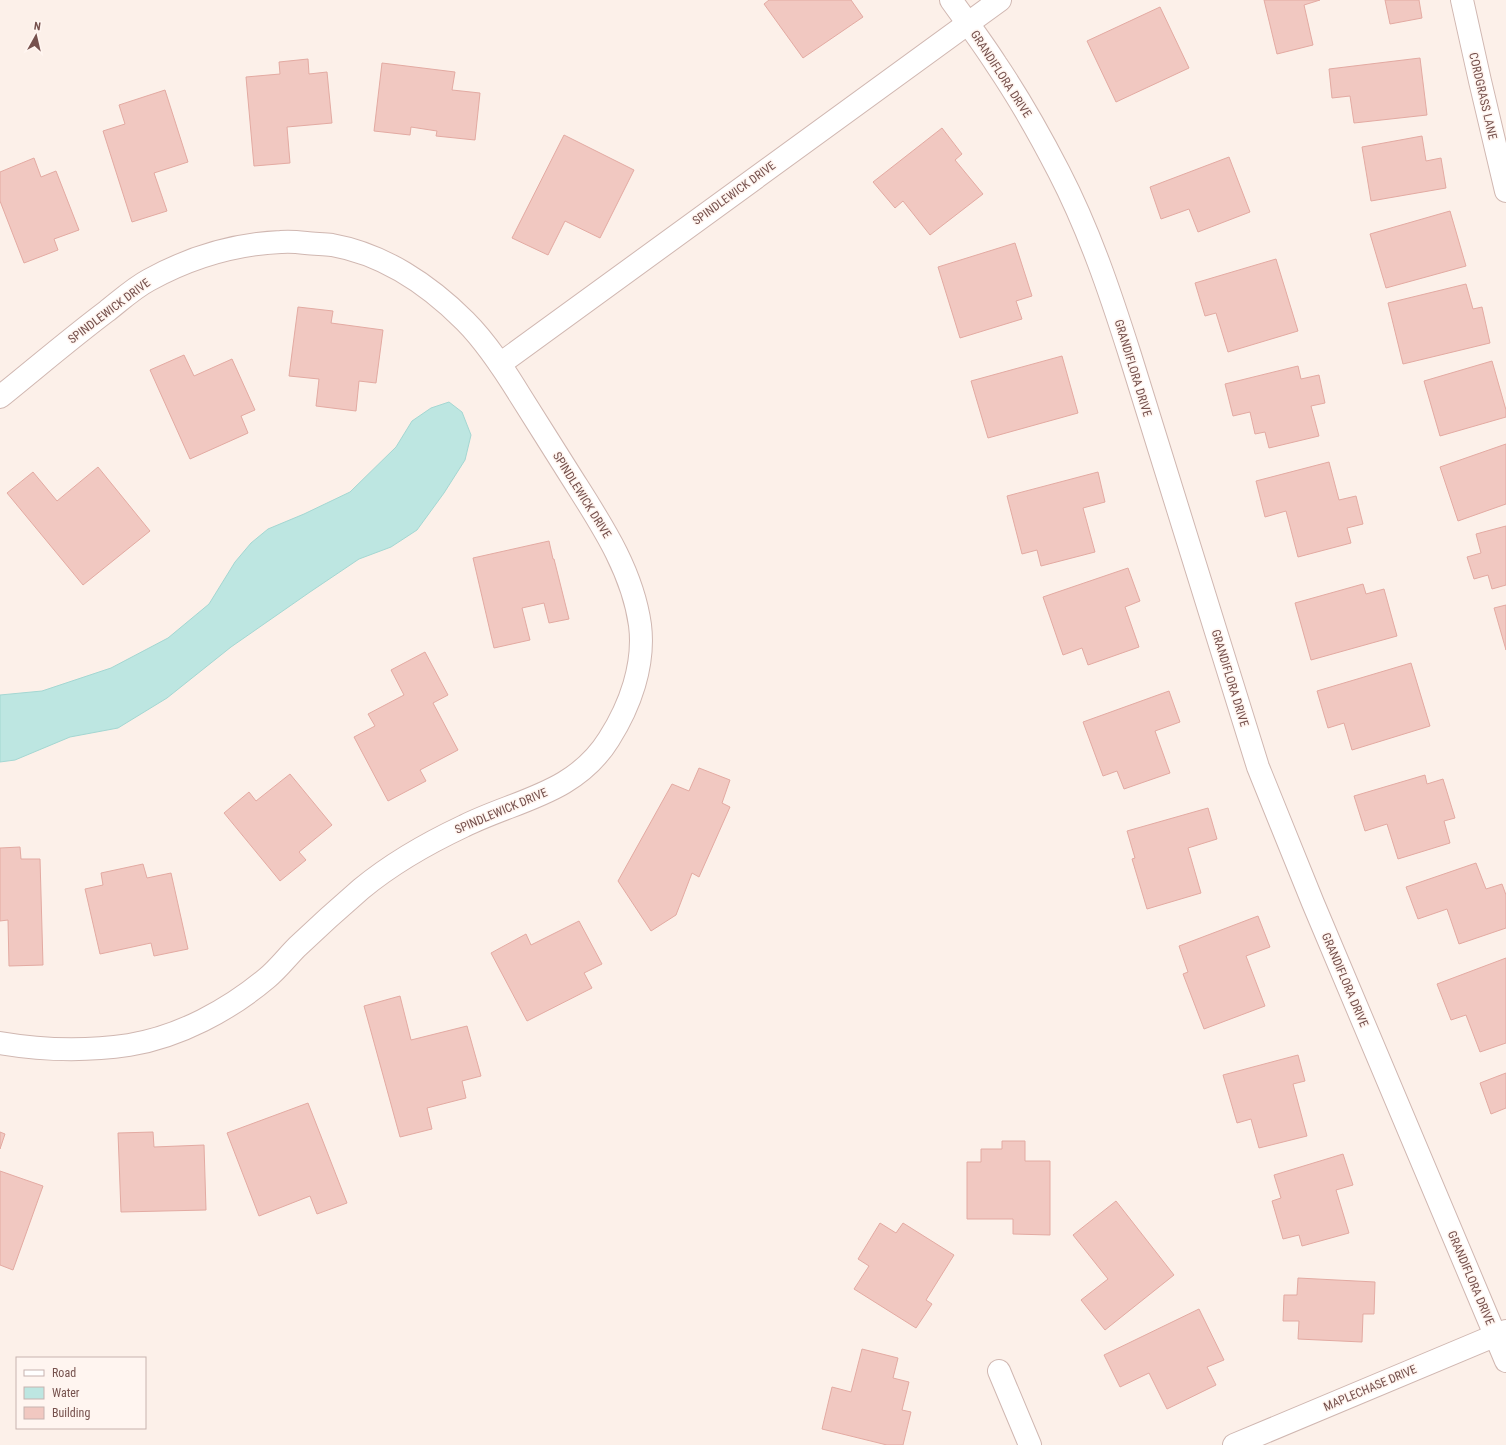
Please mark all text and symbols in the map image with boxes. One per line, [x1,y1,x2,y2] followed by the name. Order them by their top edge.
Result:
[16,16,56,56] north arrow
[33,20,42,34] text: N
[968,28,1034,120] street label: GRANDIFLORA DRIVE
[1466,51,1500,141] street label: CORDGRASS LANE
[690,158,778,228] street label: SPINDLEWICK DRIVE
[65,276,153,346] street label: SPINDLEWICK DRIVE
[1112,318,1154,418] street label: GRANDIFLORA DRIVE
[550,449,614,541] street label: SPINDLEWICK DRIVE
[1209,628,1251,728] street label: GRANDIFLORA DRIVE
[453,785,549,837] street label: SPINDLEWICK DRIVE
[1319,931,1371,1029] street label: GRANDIFLORA DRIVE
[1445,1229,1497,1327] street label: GRANDIFLORA DRIVE
[16,1357,146,1429] legend
[1321,1362,1419,1414] street label: MAPLECHASE DRIVE
[52,1366,76,1380] text: Road
[52,1386,80,1400] text: Water
[52,1406,90,1420] text: Building

